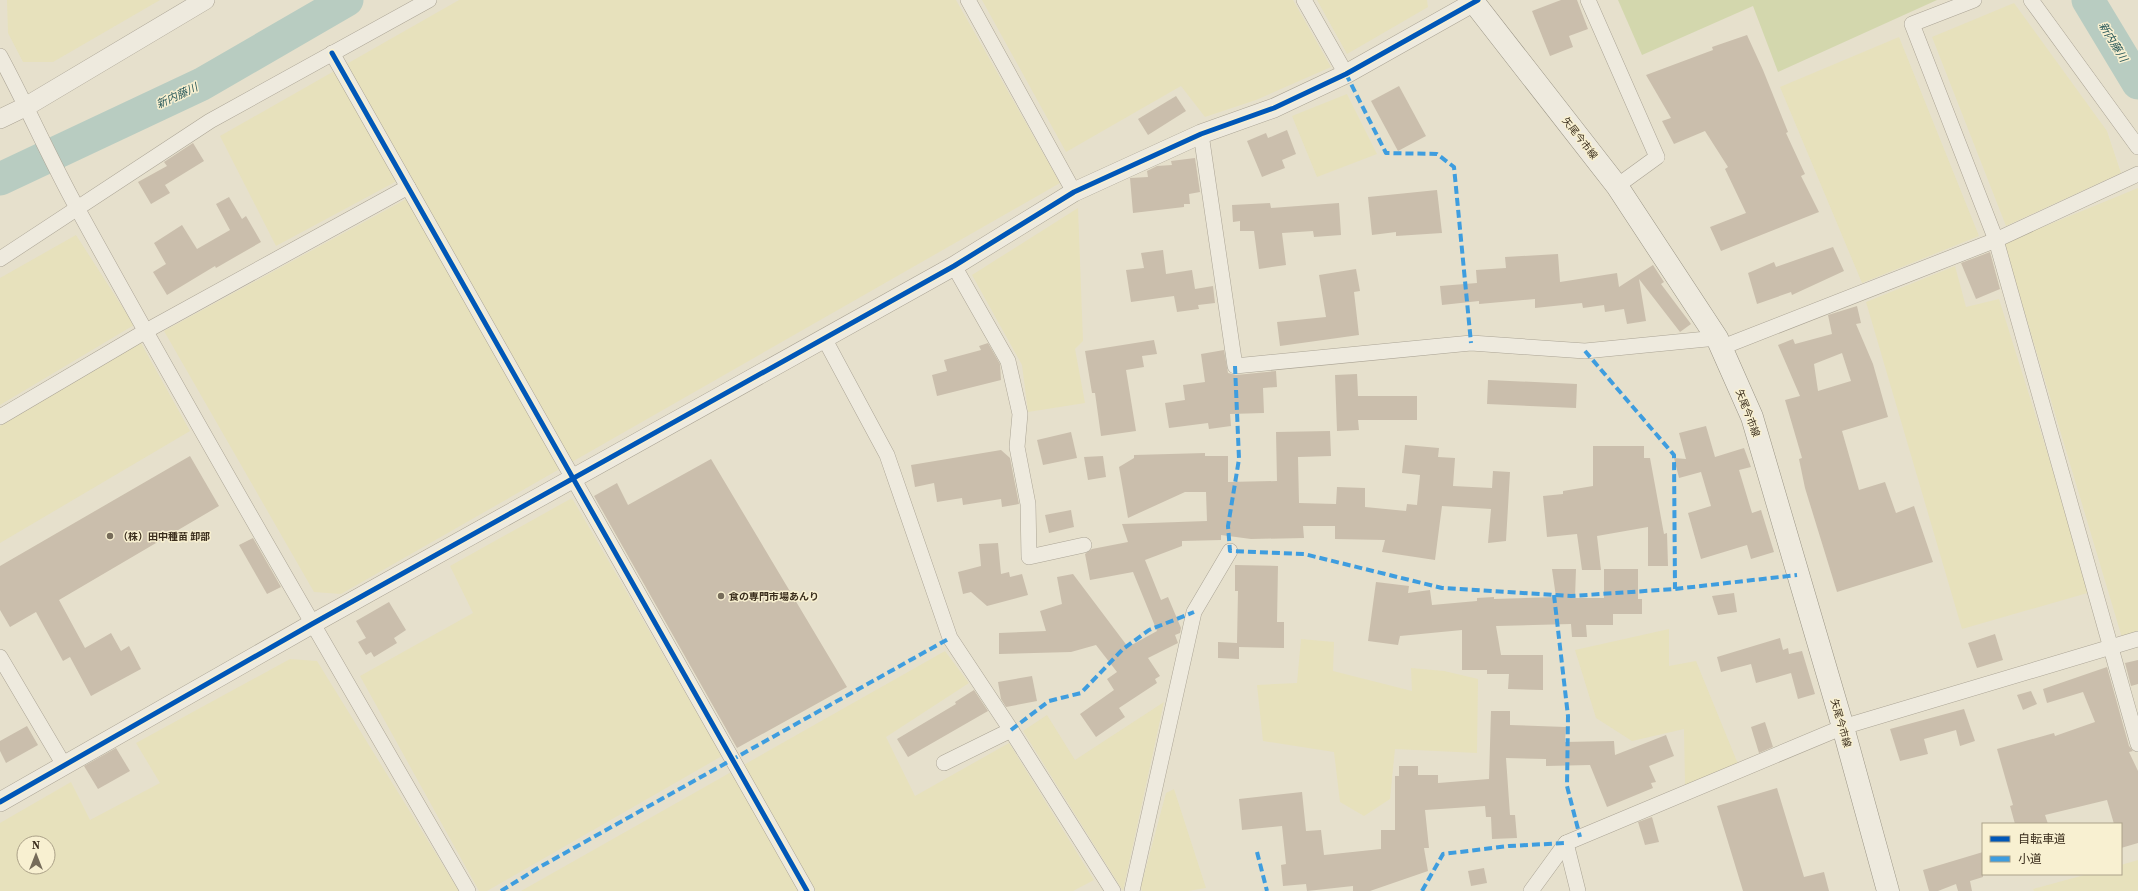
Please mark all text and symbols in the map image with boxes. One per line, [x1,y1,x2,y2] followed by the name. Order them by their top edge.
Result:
[2095,19,2131,66] water label: 新内藤川
[154,79,201,112] water label: 新内藤川
[1559,114,1601,162] street label: 矢尾今市線
[1733,387,1763,439] street label: 矢尾今市線
[118,530,210,543] place label: （株）田中種苗 卸部
[105,531,115,541] marker: （株）田中種苗 卸部
[729,590,819,603] place label: 食の専門市場あんり
[716,591,726,601] marker: 食の専門市場あんり
[1828,697,1854,749] street label: 矢尾今市線
[1982,823,2122,875] legend
[2018,831,2066,847] text: 自転車道
[16,835,56,875] north arrow
[32,838,40,853] text: N
[2018,851,2042,867] text: 小道

